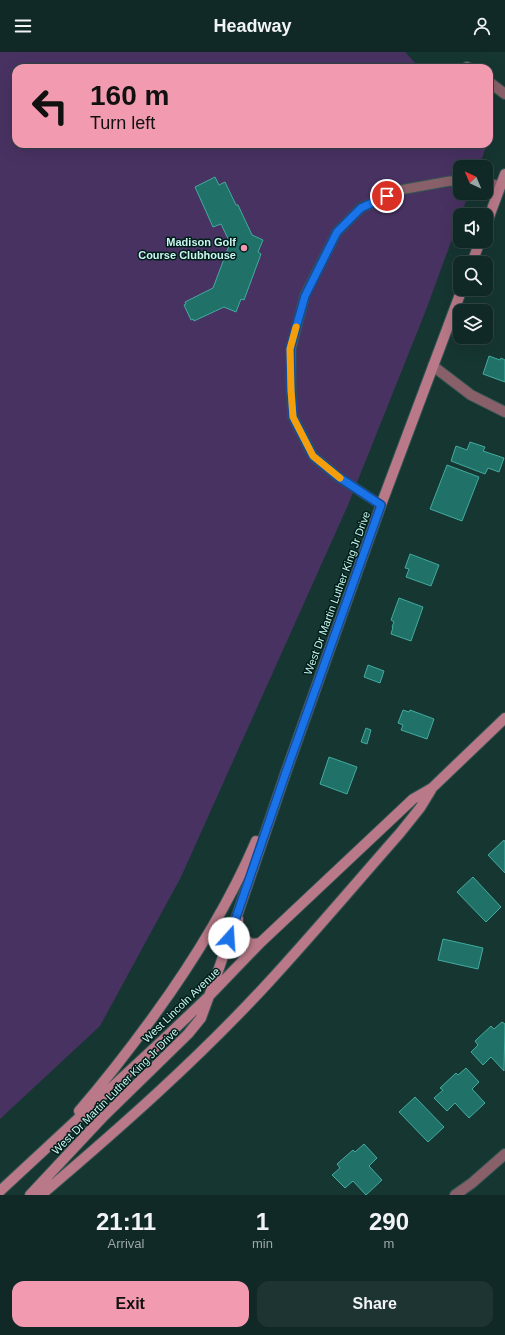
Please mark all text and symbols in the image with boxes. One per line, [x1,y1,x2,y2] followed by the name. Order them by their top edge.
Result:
[12,15,34,37] icon: menu
[471,15,493,37] icon: person
[213,16,292,36] text: Headway
[24,80,76,132] icon: left
[90,80,169,111] text: 160 m
[90,113,155,133] text: Turn left
[453,160,493,200] north arrow
[453,160,493,344] map controls
[370,179,404,213] pin
[376,185,398,207] icon: arrive
[453,208,493,248] button: sound
[138,236,236,261] place label: Madison Golf Course Clubhouse
[239,243,249,253] marker: Madison Golf Course Clubhouse
[453,256,493,296] button: search
[453,304,493,344] button: layers
[302,509,372,677] street label: West Dr Martin Luther King Jr Drive
[208,917,250,959] position arrow
[140,965,222,1045] street label: West Lincoln Avenue
[49,1025,181,1157] street label: West Dr Martin Luther King Jr Drive
[96,1208,156,1235] text: 21:11
[256,1208,269,1235] text: 1
[369,1208,409,1235] text: 290
[108,1236,144,1251] text: Arrival
[252,1236,273,1251] text: min
[384,1236,394,1251] text: m
[12,1281,249,1327] button: Exit
[257,1281,493,1327] button: Share

